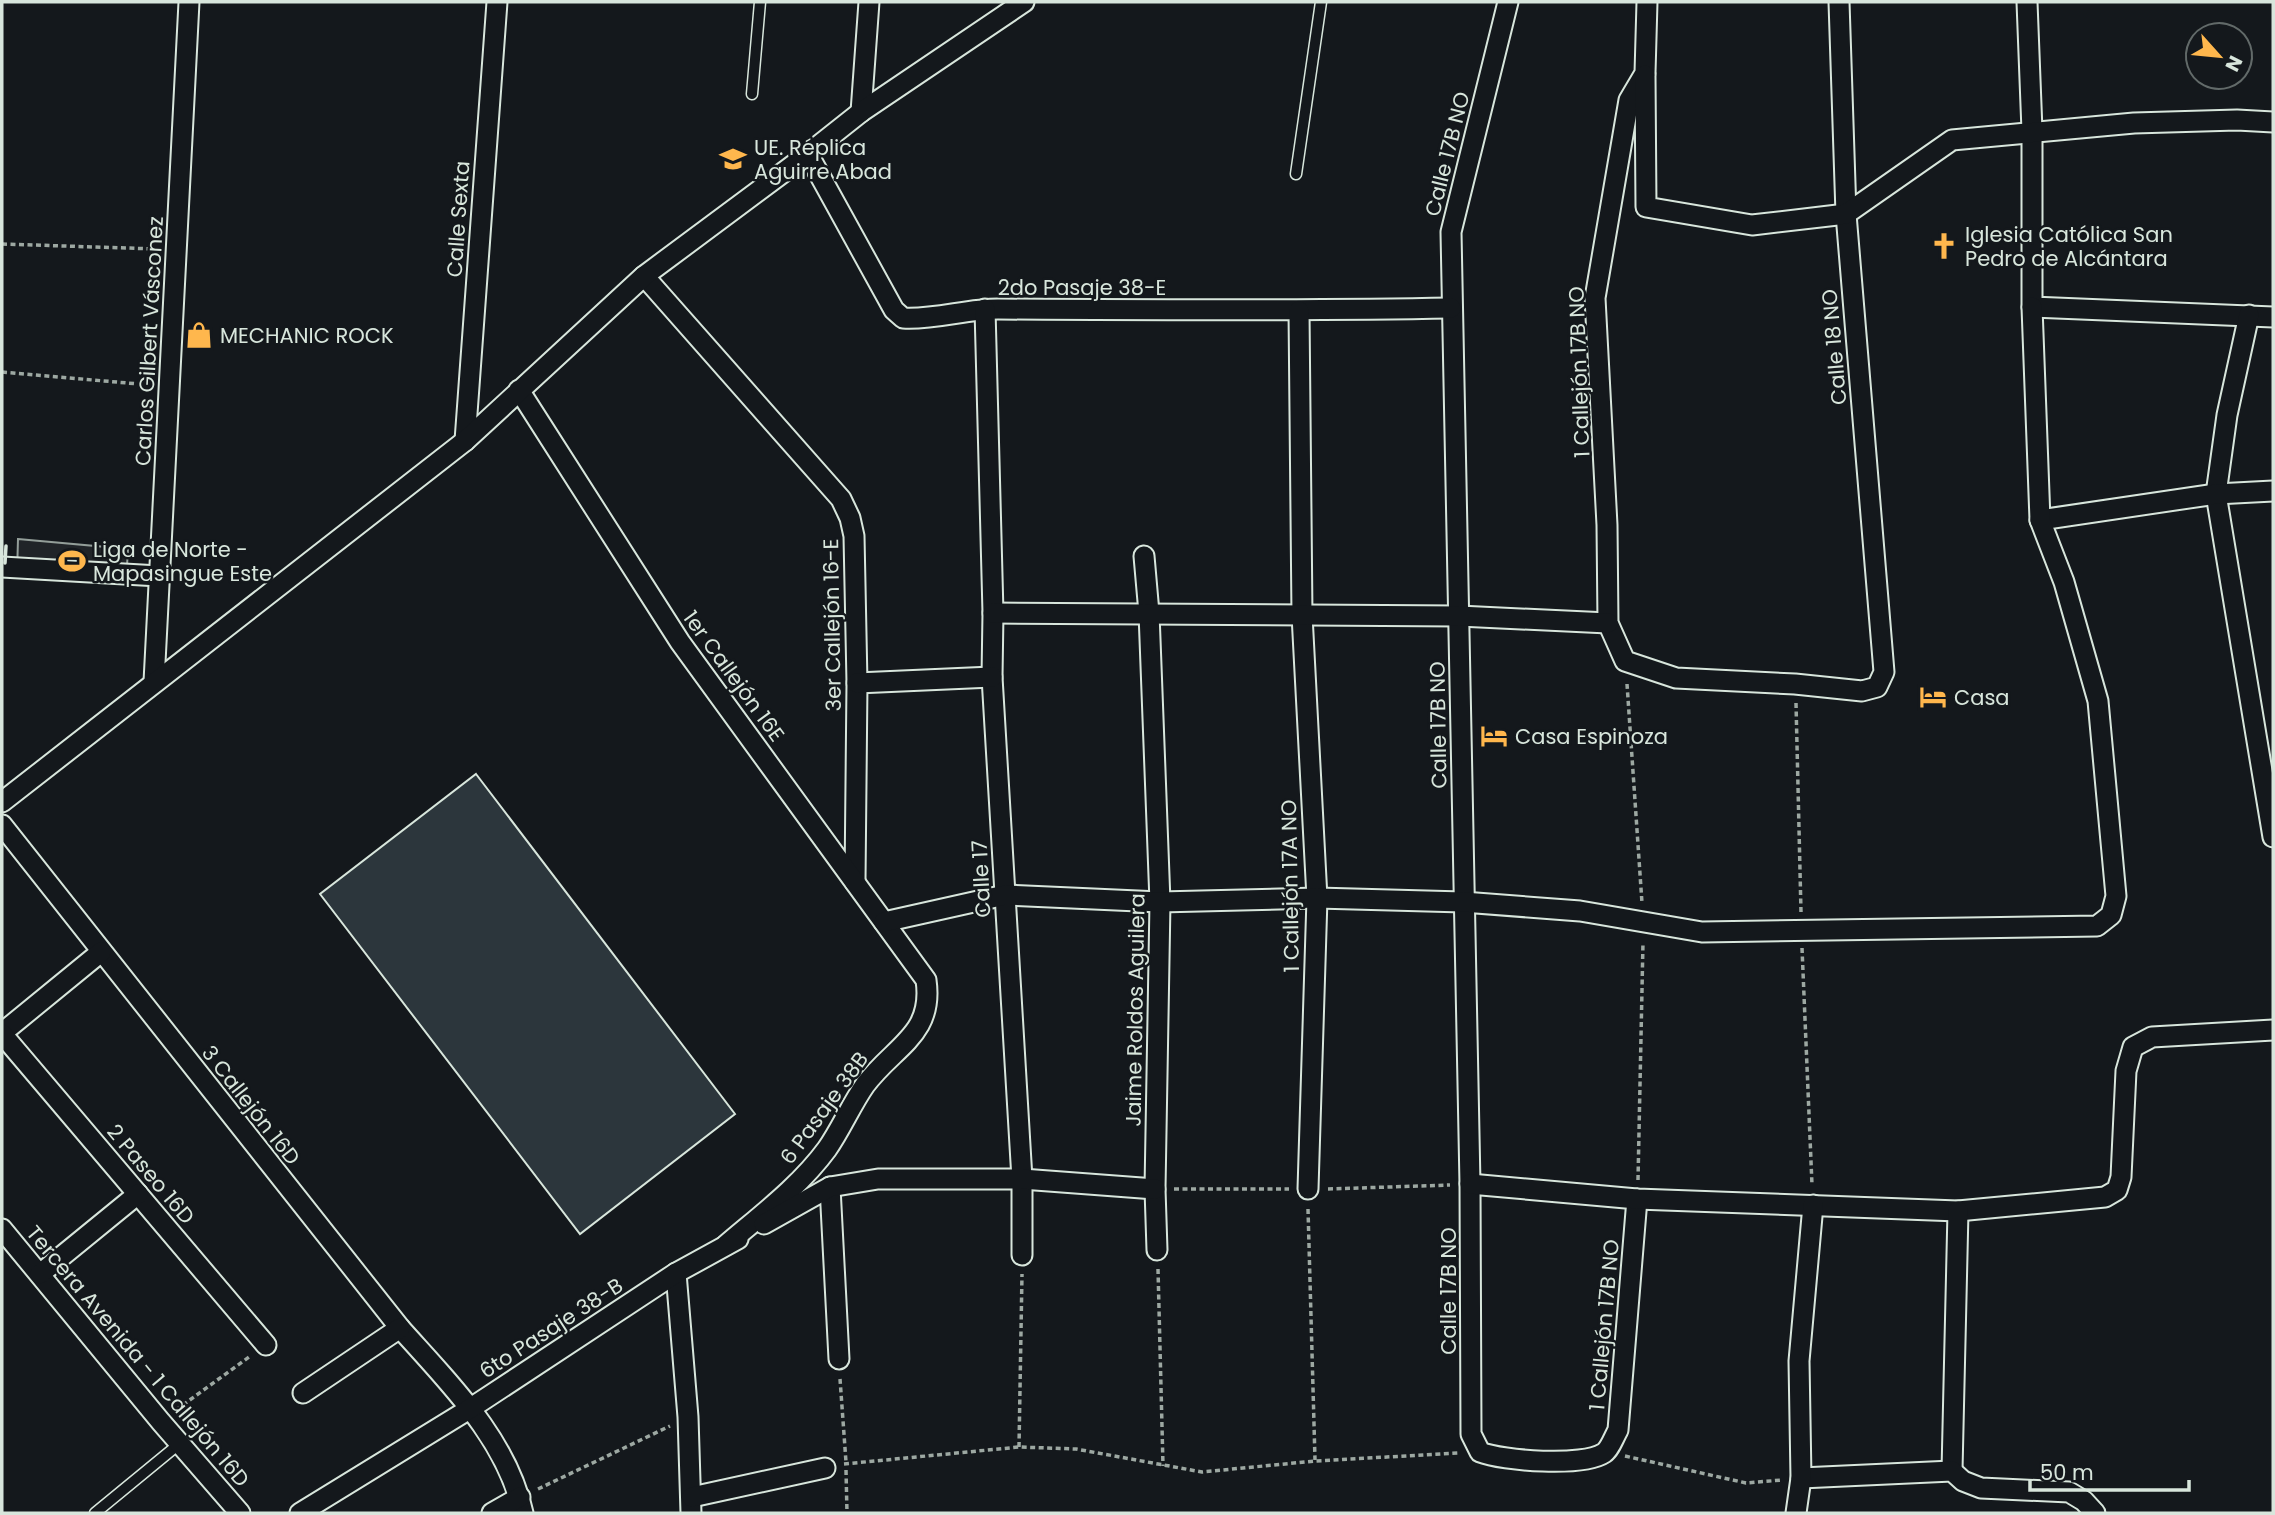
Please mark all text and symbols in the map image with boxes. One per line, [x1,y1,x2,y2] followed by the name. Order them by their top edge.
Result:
[2184,21,2254,91] north arrow
[2218,51,2249,76] text: N
[1418,89,1476,219] street label: Calle 17B NO
[754,133,892,186] place label: UE. Réplica Aguirre Abad
[718,144,748,174] school or university icon: UE. Réplica Aguirre Abad
[439,160,477,278] street label: Calle Sexta
[128,215,170,467] street label: Carlos Gilbert Vásconez
[1965,220,2173,273] place label: Iglesia Católica San Pedro de Alcántara
[1929,231,1959,261] church icon: Iglesia Católica San Pedro de Alcántara
[998,273,1166,302] street label: 2do Pasaje 38-E
[1562,286,1596,458] street label: 1 Callejón 17B NO
[1814,288,1854,406] street label: Calle 18 NO
[184,320,214,350] shop icon: MECHANIC ROCK
[220,321,394,350] place label: MECHANIC ROCK
[93,535,272,588] place label: Liga de Norte - Mapasingue Este
[816,538,848,712] street label: 3er Callejón 16-E
[57,546,87,576] sports icon: Liga de Norte - Mapasingue Este
[677,605,791,747] street label: 1er Callejón 16E
[1422,661,1454,789] street label: Calle 17B NO
[1918,682,1948,712] hotel icon: Casa
[1954,683,2010,712] place label: Casa
[1479,721,1509,751] hotel icon: Casa Espinoza
[1515,722,1668,751] place label: Casa Espinoza
[1274,799,1306,973] street label: 1 Callejón 17A NO
[964,840,998,918] street label: Calle 17
[1118,893,1152,1127] street label: Jaime Roldos Aguilera
[195,1039,307,1171] street label: 3 Callejón 16D
[773,1046,875,1170] street label: 6 Pasaje 38B
[101,1118,201,1230] street label: 2 Paseo 16D
[20,1219,256,1493] street label: Tercera Avenida - 1 Callejón 16D
[1434,1227,1463,1355] street label: Calle 17B NO
[1582,1238,1626,1412] street label: 1 Callejón 17B NO
[474,1271,628,1385] street label: 6to Pasaje 38-B
[2030,1448,2189,1492] scale bar
[2040,1458,2094,1487] text: 50 m

